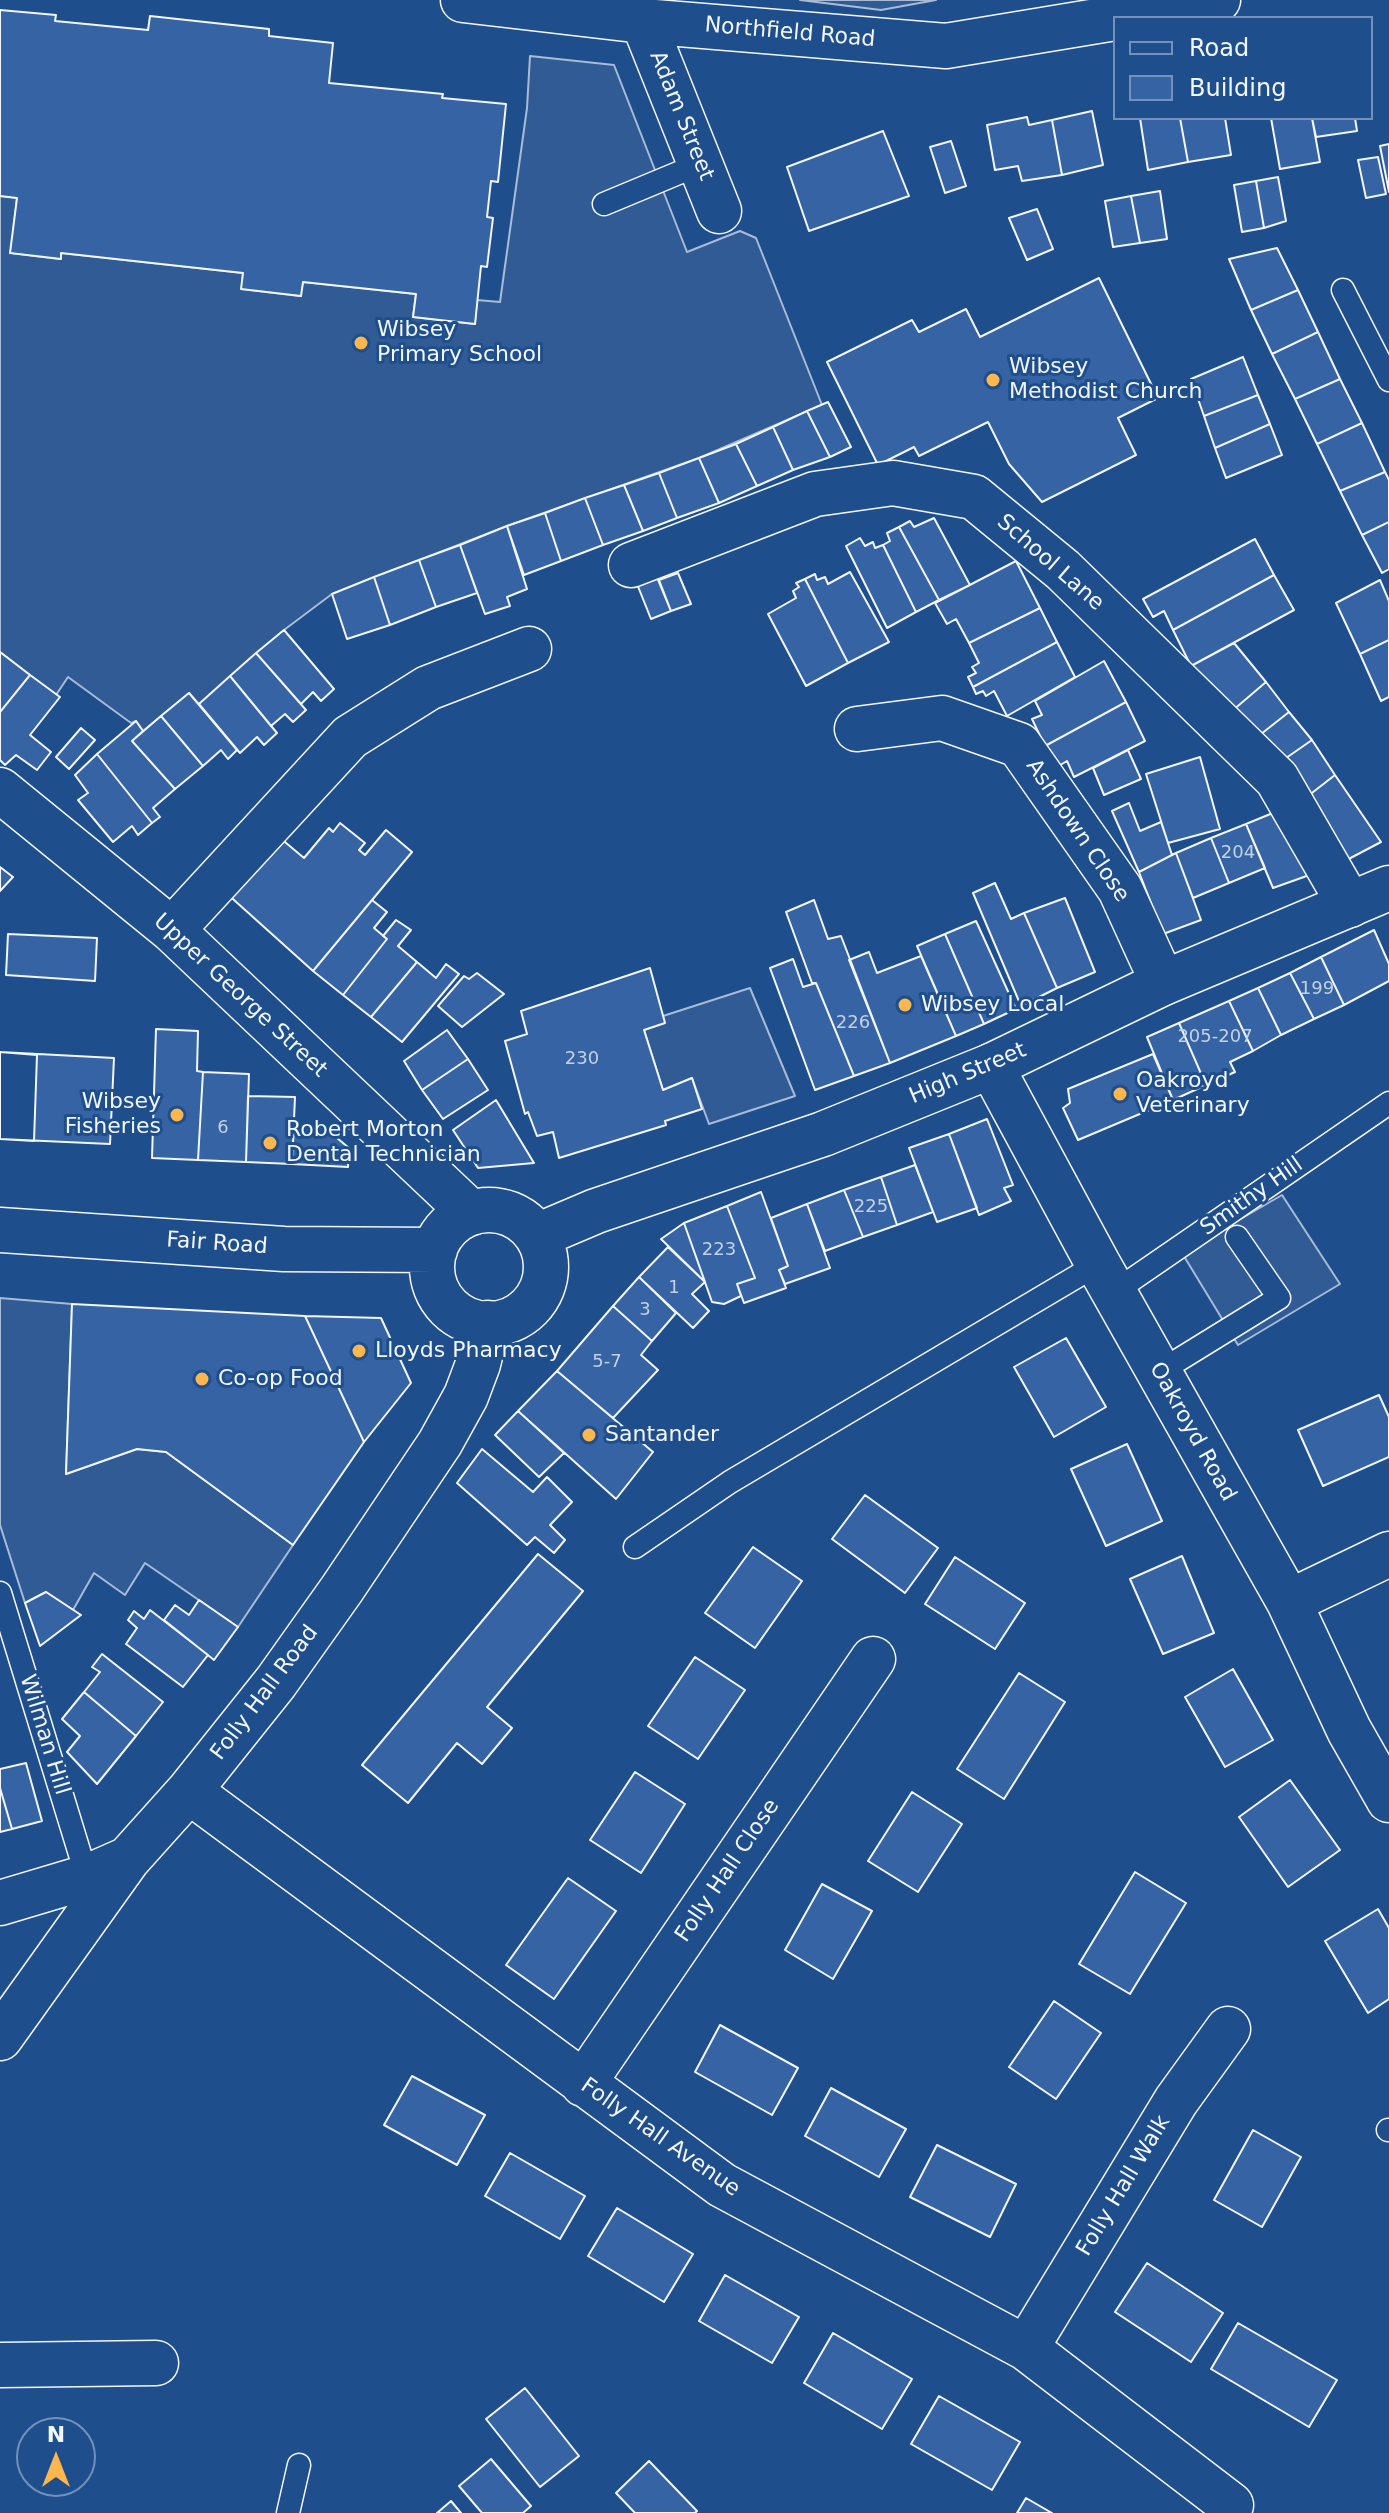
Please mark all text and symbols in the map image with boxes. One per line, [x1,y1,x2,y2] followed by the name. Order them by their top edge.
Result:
[704,12,876,54] street label: Northfield Road
[1113,16,1373,120] legend
[1189,34,1249,62] text: Road
[643,47,719,185] street label: Adam Street
[1189,74,1286,102] text: Building
[377,317,542,368] place label: Wibsey Primary School
[352,334,370,352] marker: Wibsey Primary School
[1009,354,1203,406] place label: Wibsey Methodist Church
[984,371,1002,389] marker: Wibsey Methodist Church
[991,509,1109,617] street label: School Lane
[1019,755,1135,907] street label: Ashdown Close
[1221,842,1255,864] house number: 204
[148,909,332,1083] street label: Upper George Street
[1300,978,1334,1000] house number: 199
[921,992,1064,1018] place label: Wibsey Local
[896,996,914,1014] marker: Wibsey Local
[836,1012,870,1034] house number: 226
[1177,1026,1253,1048] house number: 205-207
[906,1038,1030,1110] street label: High Street
[565,1048,599,1070] house number: 230
[1136,1068,1250,1120] place label: Oakroyd Veterinary
[1111,1085,1129,1103] marker: Oakroyd Veterinary
[65,1089,161,1140] place label: Wibsey Fisheries
[168,1106,186,1124] marker: Wibsey Fisheries
[217,1117,229,1139] house number: 6
[286,1117,481,1168] place label: Robert Morton Dental Technician
[261,1134,279,1152] marker: Robert Morton Dental Technician
[1196,1152,1308,1242] street label: Smithy Hill
[854,1196,888,1218] house number: 225
[165,1227,269,1261] street label: Fair Road
[702,1239,736,1261] house number: 223
[668,1277,680,1299] house number: 1
[639,1299,651,1321] house number: 3
[375,1338,562,1364] place label: Lloyds Pharmacy
[350,1342,368,1360] marker: Lloyds Pharmacy
[592,1351,622,1373] house number: 5-7
[1143,1358,1241,1506] street label: Oakroyd Road
[218,1366,343,1392] place label: Co-op Food
[193,1370,211,1388] marker: Co-op Food
[605,1422,719,1448] place label: Santander
[580,1426,598,1444] marker: Santander
[206,1620,324,1766] street label: Folly Hall Road
[13,1672,75,1798] street label: Wilman Hill
[670,1795,786,1947] street label: Folly Hall Close
[575,2073,745,2203] street label: Folly Hall Avenue
[1072,2111,1176,2261] street label: Folly Hall Walk
[16,2417,96,2497] north arrow
[47,2422,65,2447] text: N

